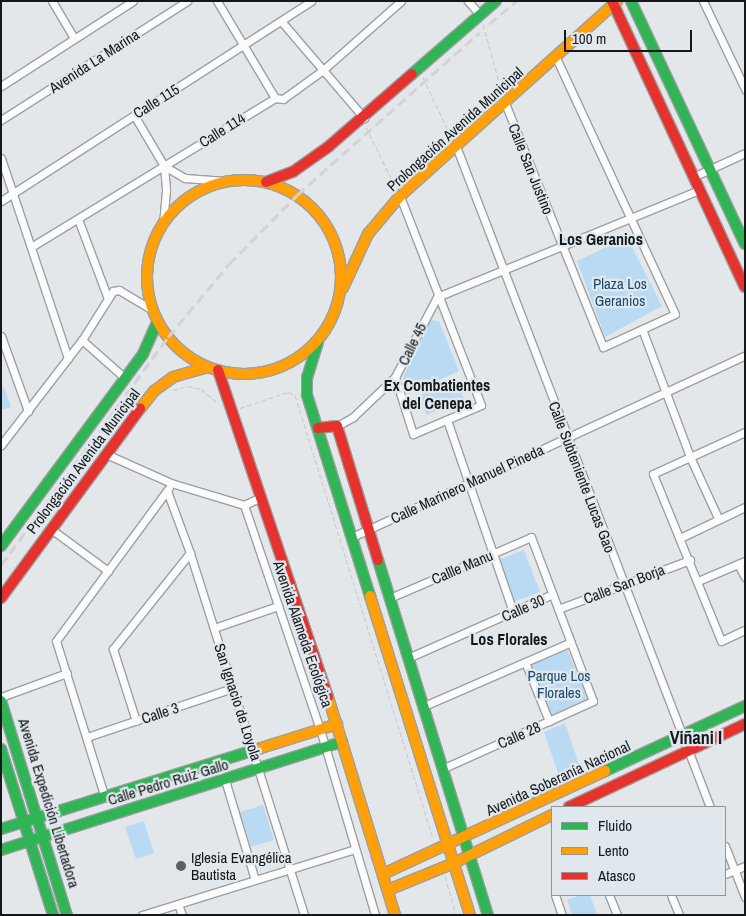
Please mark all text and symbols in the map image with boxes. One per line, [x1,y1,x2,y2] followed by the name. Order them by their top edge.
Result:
[566,20,694,52] scale bar
[46,25,142,97] street label: Avenida La Marina
[572,28,606,49] text: 100 m
[383,63,527,195] street label: Prolongación Avenida Municipal
[130,80,182,122] street label: Calle 115
[196,109,248,151] street label: Calle 114
[505,121,557,217] street label: Calle San Justino
[559,229,643,249] district label: Los Geranios
[593,274,647,309] park label: Plaza Los Geranios
[394,320,430,368] street label: Calle 45
[384,375,490,413] district label: Ex Combatientes del Cenepa
[22,385,144,537] street label: Prolongación Avenida Municipal
[545,399,619,555] street label: Calle Subteniente Lucas Gao
[388,441,546,527] street label: Calle Marinero Manuel Pineda
[429,546,495,588] street label: Callle Manu
[269,558,337,710] street label: Avenida Alameda Ecológica
[581,560,667,608] street label: Calle San Borja
[499,591,547,625] street label: Calle 30
[470,629,548,649] district label: Los Florales
[211,641,265,763] street label: San Ignacio de Loyola
[528,666,590,701] park label: Parque Los Florales
[139,699,181,727] street label: Calle 3
[15,716,83,890] street label: Avenida Expedición Libertadora
[495,718,543,752] street label: Calle 28
[670,727,722,749] district label: Viñani I
[483,737,633,819] street label: Avenida Soberanía Nacional
[106,755,230,809] street label: Calle Pedro Ruiz Gallo
[551,806,726,896] legend
[598,815,632,836] text: Fluido
[598,840,629,861] text: Lento
[191,848,292,883] place label: Iglesia Evangélica Bautista
[175,860,187,872] marker: Iglesia Evangélica Bautista
[598,865,636,886] text: Atasco

